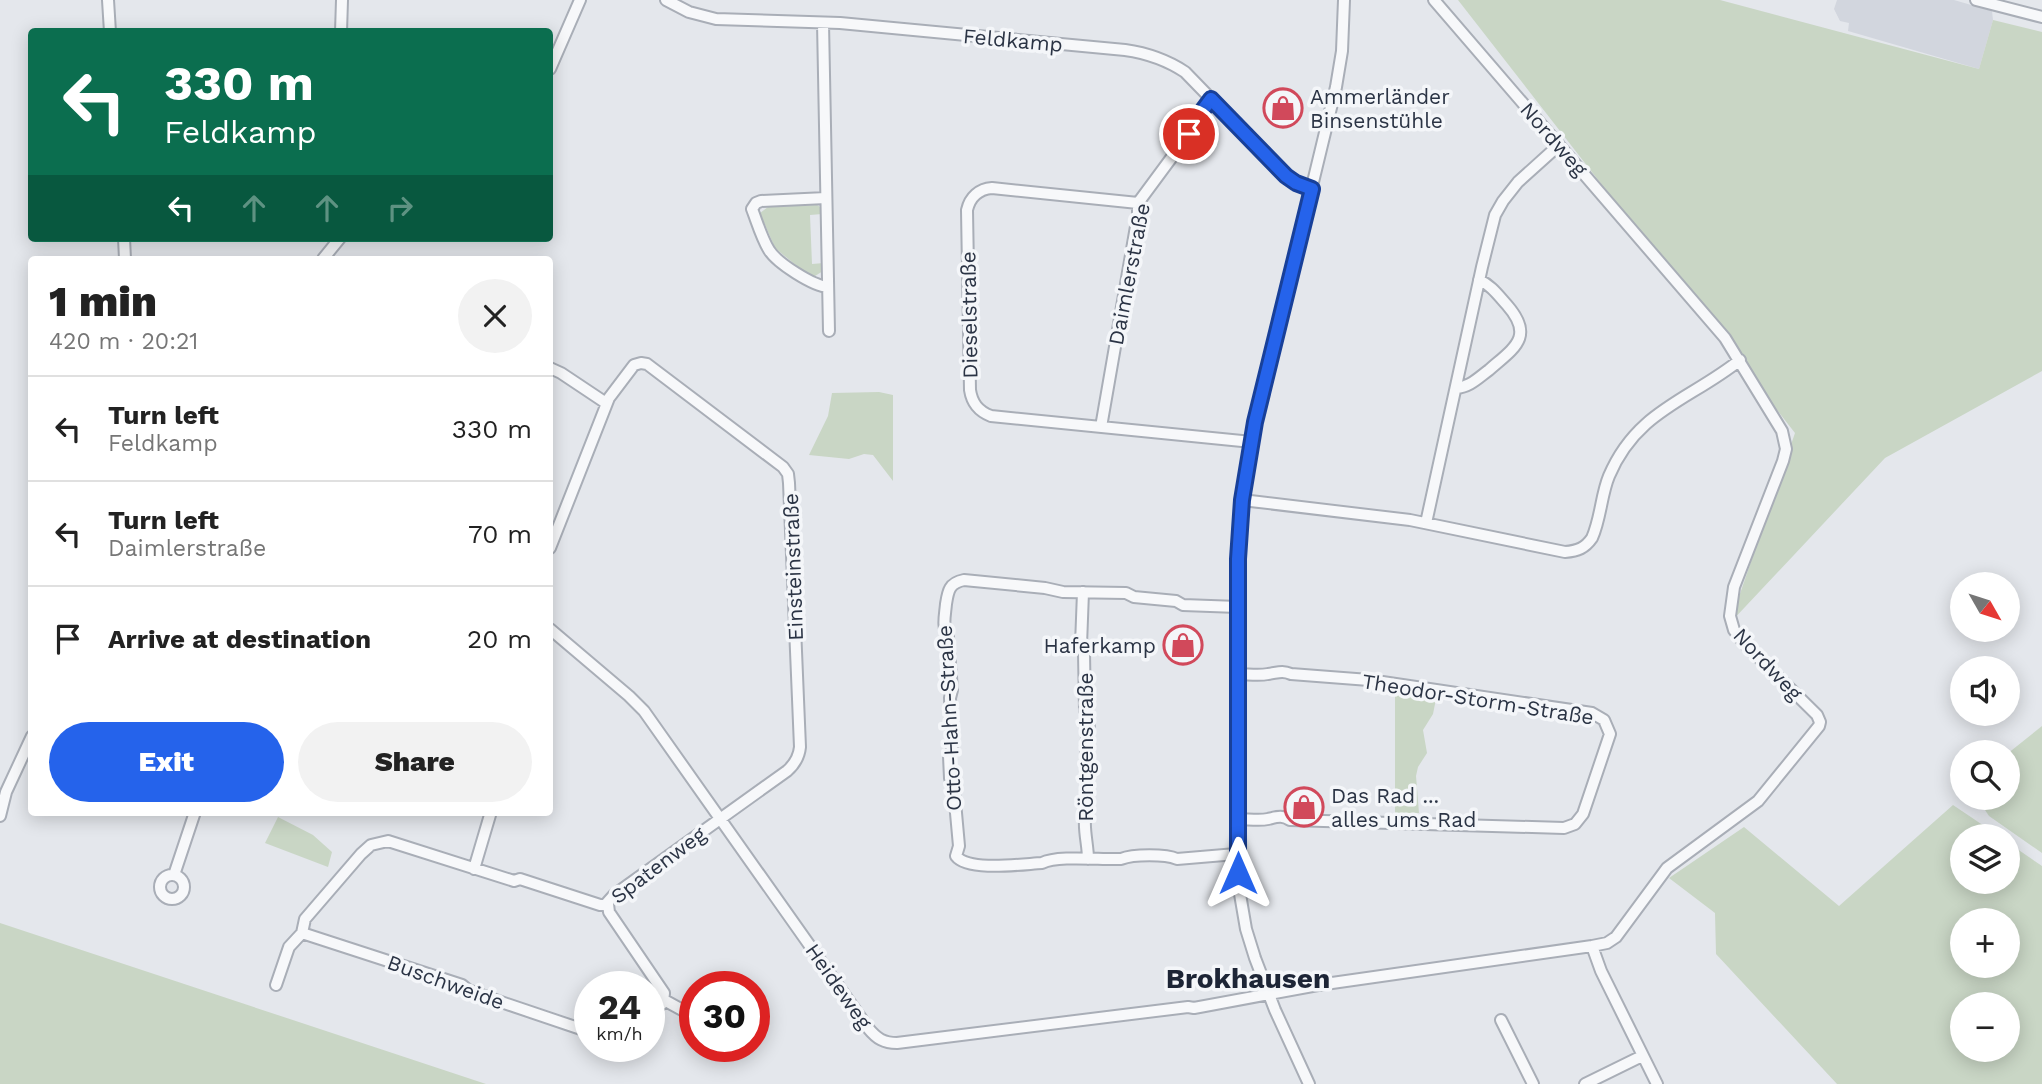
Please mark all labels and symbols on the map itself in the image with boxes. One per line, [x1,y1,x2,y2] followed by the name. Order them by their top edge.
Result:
[962,23,1064,57] street label: Feldkamp
[1310,84,1450,133] place label: Ammerländer Binsenstühle
[1262,87,1304,129] shop icon: Ammerländer Binsenstühle
[1515,97,1593,182] street label: Nordweg
[1159,104,1219,164] pin
[1103,201,1155,347] street label: Daimlerstraße
[955,251,983,379] street label: Dieselstraße
[778,493,808,641] street label: Einsteinstraße
[1950,572,2020,642] north arrow
[1728,623,1808,706] street label: Nordweg
[932,624,966,812] street label: Otto-Hahn-Straße
[1162,624,1204,666] shop icon: Haferkamp
[1044,633,1156,658] place label: Haferkamp
[1360,668,1596,730] street label: Theodor-Storm-Straße
[1073,672,1098,822] street label: Röntgenstraße
[1331,783,1476,832] place label: Das Rad ... alles ums Rad
[1283,786,1325,828] shop icon: Das Rad ... alles ums Rad
[606,821,711,909] street label: Spatenweg
[1201,836,1275,910] position arrow
[801,938,878,1034] street label: Heideweg
[384,949,508,1015] street label: Buschweide
[1166,962,1330,995] district label: Brokhausen
[679,971,770,1062] speed limit sign: 30

